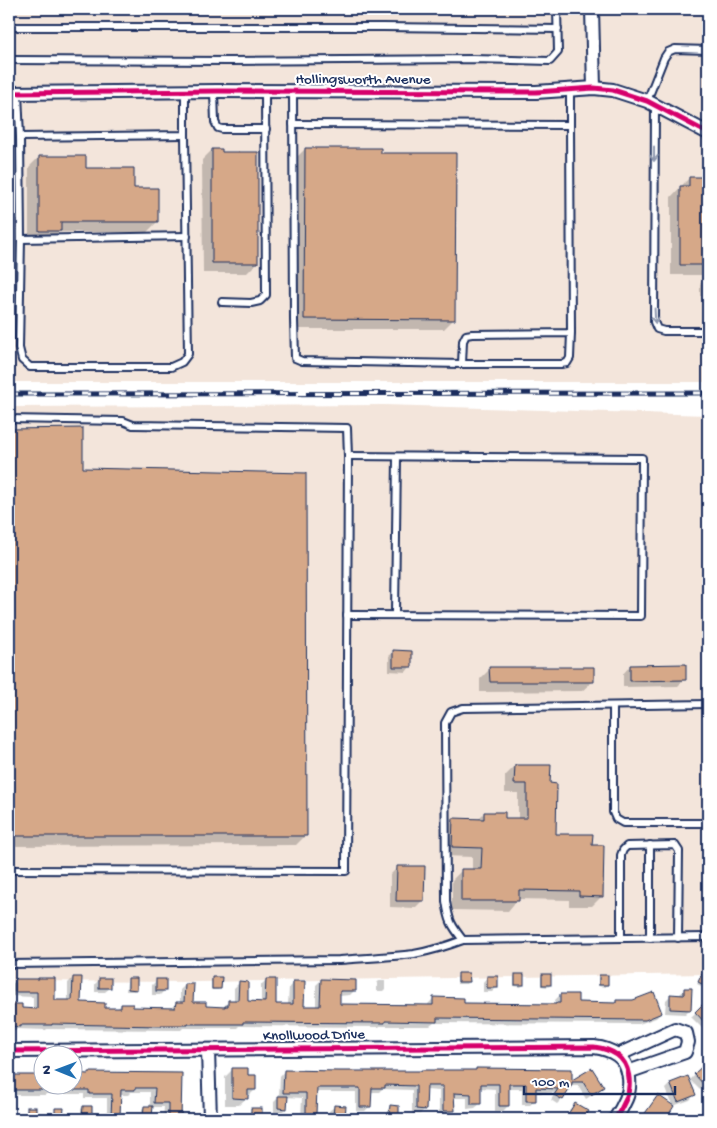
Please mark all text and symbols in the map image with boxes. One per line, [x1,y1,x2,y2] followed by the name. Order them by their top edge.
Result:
[296,71,431,89] street label: Hollingsworth Avenue
[649,146,659,162] one-way arrow
[650,308,659,324] one-way arrow
[263,1026,365,1046] street label: Knollwood Drive
[32,1046,82,1096] north arrow
[524,1063,676,1095] scale bar
[39,1065,56,1075] text: N
[531,1074,570,1092] text: 100 m

